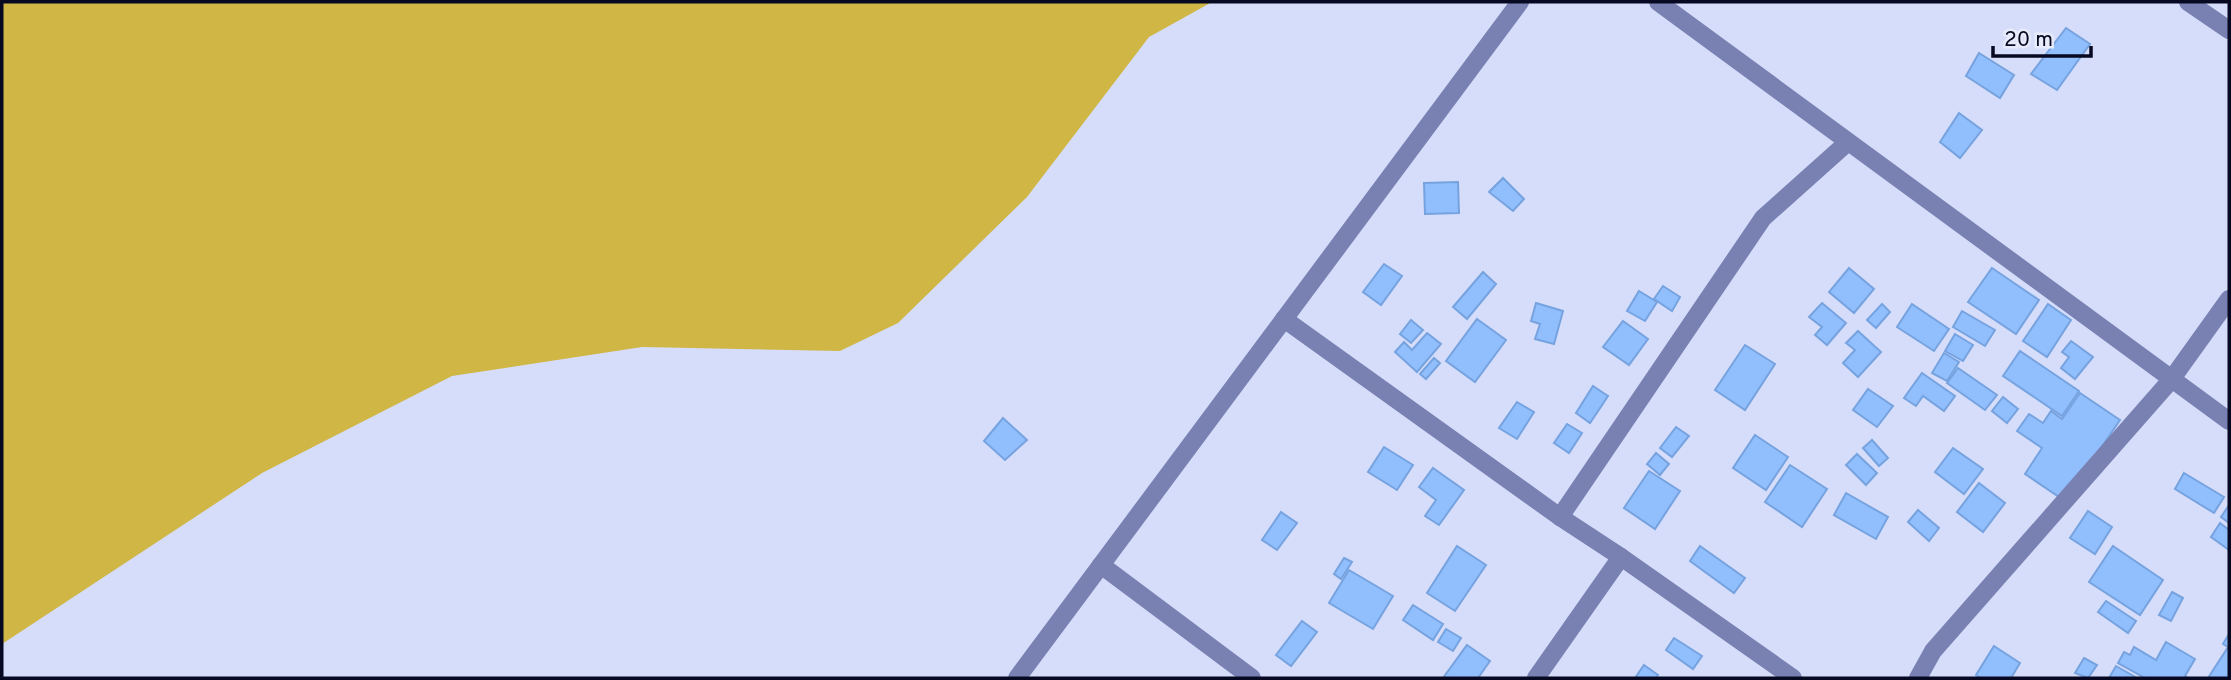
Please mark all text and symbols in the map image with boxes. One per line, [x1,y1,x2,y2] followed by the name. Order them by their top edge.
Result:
[1993,14,2091,58] scale bar
[2004,27,2053,54] text: 20 m

